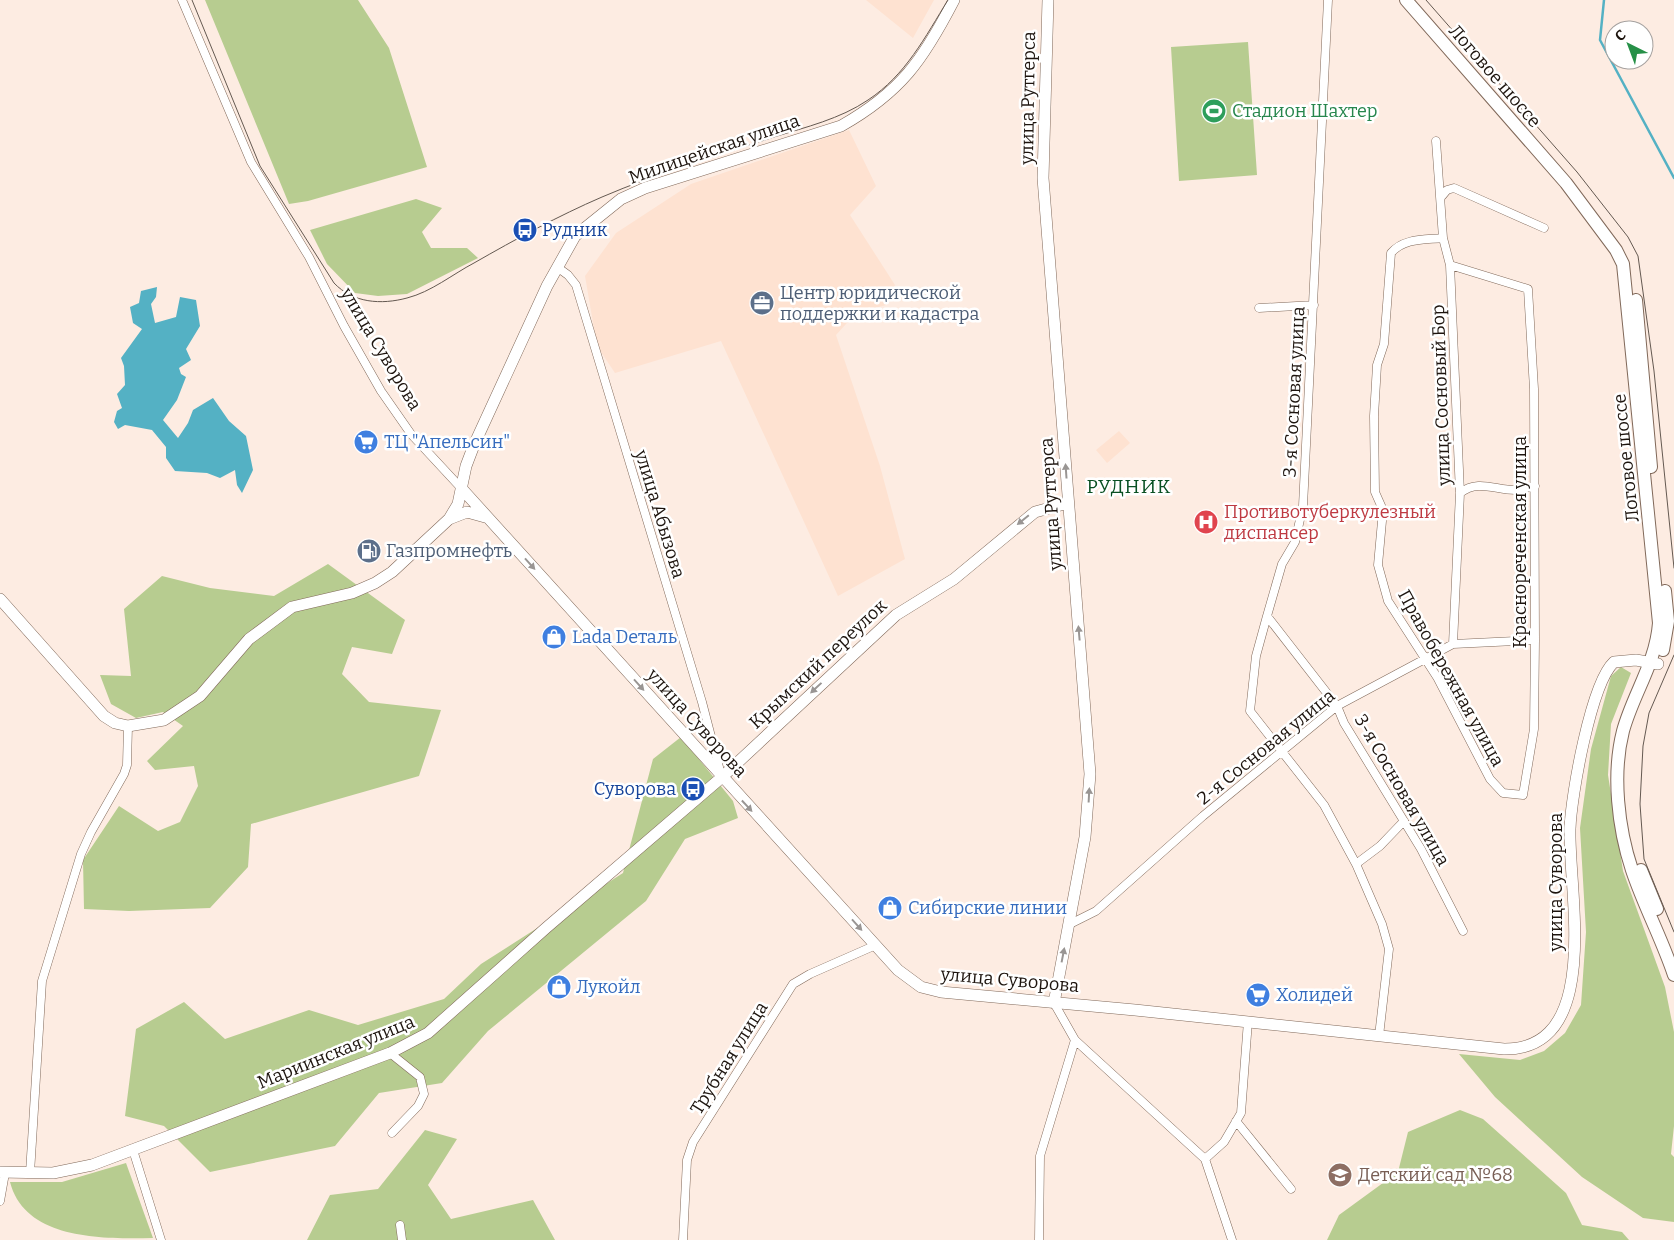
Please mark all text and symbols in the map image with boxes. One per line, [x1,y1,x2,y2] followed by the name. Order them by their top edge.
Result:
[1444,20,1546,132] street label: Логовое шоссе
[1604,20,1654,70] north arrow
[1612,26,1630,45] text: С
[1016,31,1040,166] street label: улица Рутгерса
[1201,98,1227,124] sports icon: Стадион Шахтер
[1232,100,1377,122] place label: Стадион Шахтер
[626,109,803,189] street label: Милицейская улица
[512,217,538,243] bus stop icon: Рудник
[542,219,608,241] place label: Рудник
[780,282,979,325] place label: Центр юридической поддержки и кадастра
[335,283,426,414] street label: улица Суворова
[749,290,775,316] office icon: Центр юридической поддержки и кадастра
[1427,304,1455,487] street label: улица Сосновый Бор
[1279,306,1309,478] street label: 3-я Сосновая улица
[1608,393,1644,523] street label: Логовое шоссе
[353,429,379,455] supermarket icon: ТЦ "Апельсин"
[384,431,510,453] place label: ТЦ "Апельсин"
[1509,436,1531,648] street label: Краснореченская улица
[1035,437,1067,572] street label: улица Рутгерса
[630,446,690,581] street label: улица Абызова
[1061,462,1069,478] one-way arrow
[1086,475,1172,498] district label: РУДНИК
[1224,501,1436,544] place label: Противотуберкулезный диспансер
[1193,509,1219,535] hospital icon: Противотуберкулезный диспансер
[1017,515,1030,526] one-way arrow
[356,538,382,564] fuel station icon: Газпромнефть
[386,540,512,562] place label: Газпромнефть
[524,558,536,570] one-way arrow
[1393,586,1509,770] street label: Правобережная улица
[745,594,892,733] street label: Крымский переулок
[541,624,567,650] shop icon: Lada Dеталь
[1074,624,1082,640] one-way arrow
[572,626,677,648] place label: Lada Dеталь
[642,663,752,782] street label: улица Суворова
[633,678,645,690] one-way arrow
[811,682,823,694] one-way arrow
[1193,685,1339,809] street label: 2-я Сосновая улица
[1350,710,1454,870] street label: 3-я Сосновая улица
[680,776,706,802] bus stop icon: Суворова
[594,778,676,800] place label: Суворова
[1085,786,1093,802] one-way arrow
[741,799,753,811] one-way arrow
[1545,812,1567,952] street label: улица Суворова
[877,895,903,921] shop icon: Сибирские линии
[908,897,1067,919] place label: Сибирские линии
[851,919,863,931] one-way arrow
[1060,947,1068,963] one-way arrow
[939,963,1080,997] street label: улица Суворова
[546,974,572,1000] shop icon: Лукойл
[576,976,641,998] place label: Лукойл
[1245,982,1271,1008] supermarket icon: Холидей
[1276,984,1353,1006] place label: Холидей
[686,997,773,1118] street label: Трубная улица
[254,1010,418,1094] street label: Мариинская улица
[1327,1162,1353,1188] school or university icon: Детский сад №68
[1358,1164,1513,1186] place label: Детский сад №68

